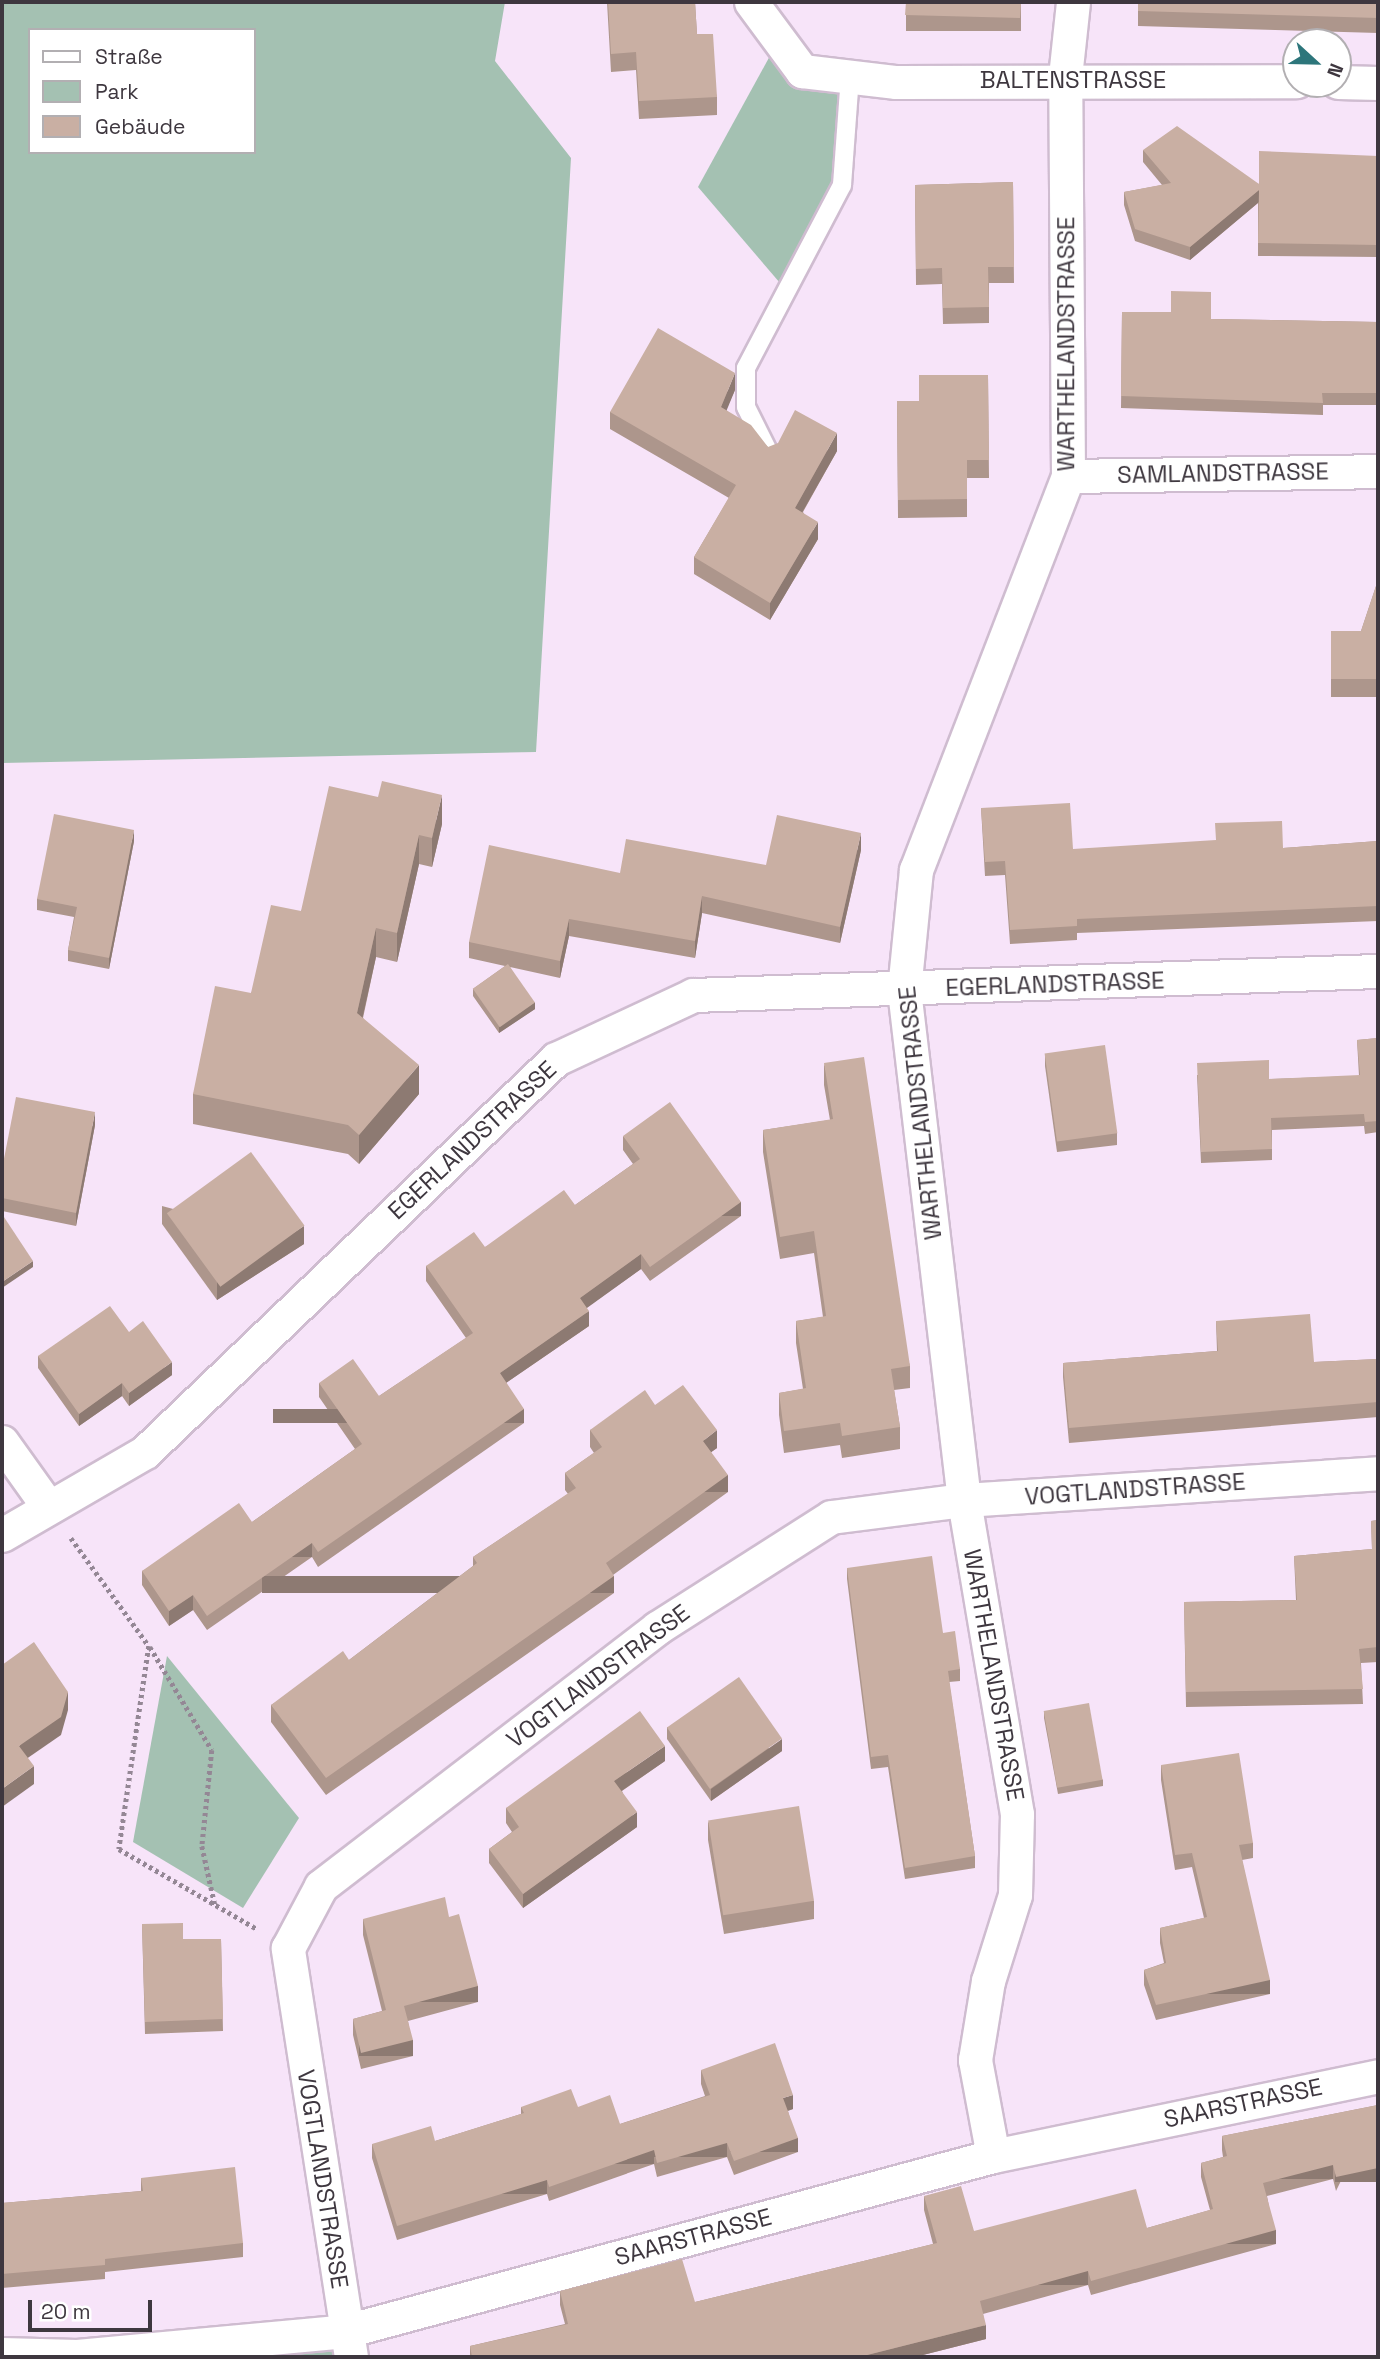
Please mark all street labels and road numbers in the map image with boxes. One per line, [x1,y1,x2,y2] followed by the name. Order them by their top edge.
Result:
[980,66,1166,94] street label: BALTENSTRASSE
[1052,216,1080,472] street label: WARTHELANDSTRASSE
[1117,457,1329,489] street label: SAMLANDSTRASSE
[945,966,1165,1002] street label: EGERLANDSTRASSE
[892,985,948,1241] street label: WARTHELANDSTRASSE
[382,1055,562,1225] street label: EGERLANDSTRASSE
[1024,1467,1246,1511] street label: VOGTLANDSTRASSE
[958,1547,1030,1803] street label: WARTHELANDSTRASSE
[501,1598,695,1754] street label: VOGTLANDSTRASSE
[291,2068,355,2290] street label: VOGTLANDSTRASSE
[1161,2072,1325,2134] street label: SAARSTRASSE
[611,2202,775,2272] street label: SAARSTRASSE

